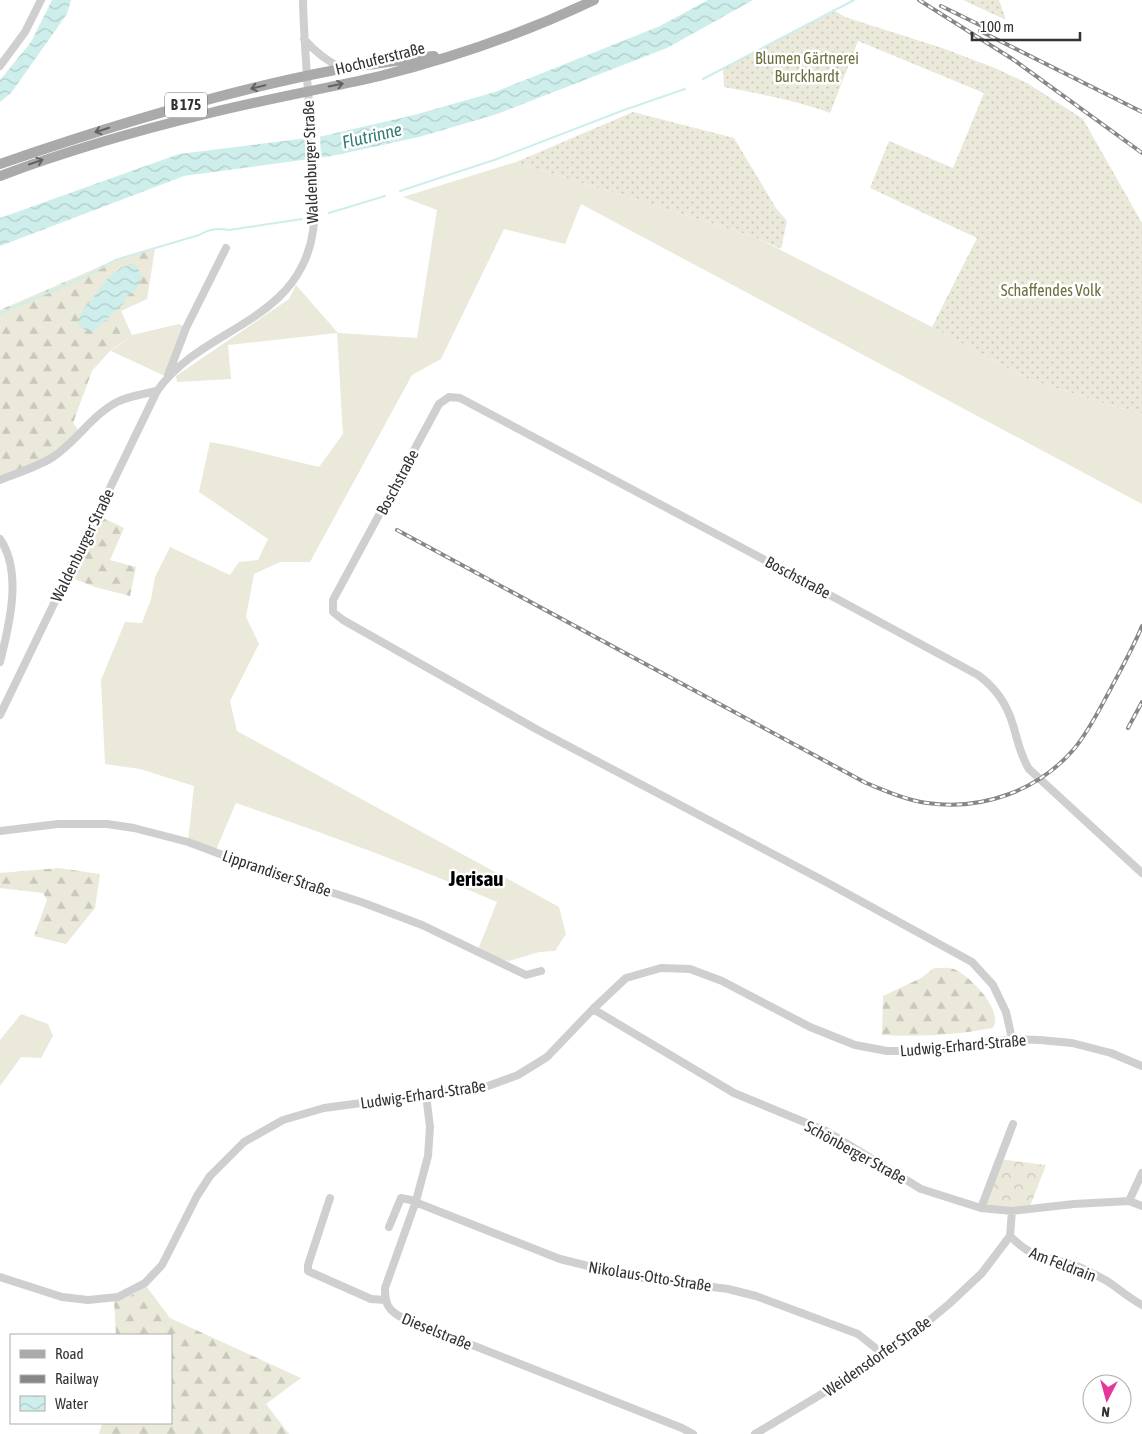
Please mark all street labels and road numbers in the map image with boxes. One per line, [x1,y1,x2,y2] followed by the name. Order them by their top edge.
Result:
[333,38,427,78] street label: Hochuferstraße
[165,92,207,118] road number: B 175
[299,100,322,224] street label: Waldenburger Straße
[372,446,422,518] street label: Boschstraße
[47,486,118,605] street label: Waldenburger Straße
[762,552,834,602] street label: Boschstraße
[220,846,334,901] street label: Lipprandiser Straße
[899,1031,1027,1060] street label: Ludwig-Erhard-Straße
[359,1076,487,1113] street label: Ludwig-Erhard-Straße
[802,1117,910,1188] street label: Schönberger Straße
[1027,1243,1099,1285] street label: Am Feldrain
[587,1257,713,1295] street label: Nikolaus-Otto-Straße
[399,1309,475,1353] street label: Dieselstraße
[820,1312,934,1400] street label: Weidensdorfer Straße

